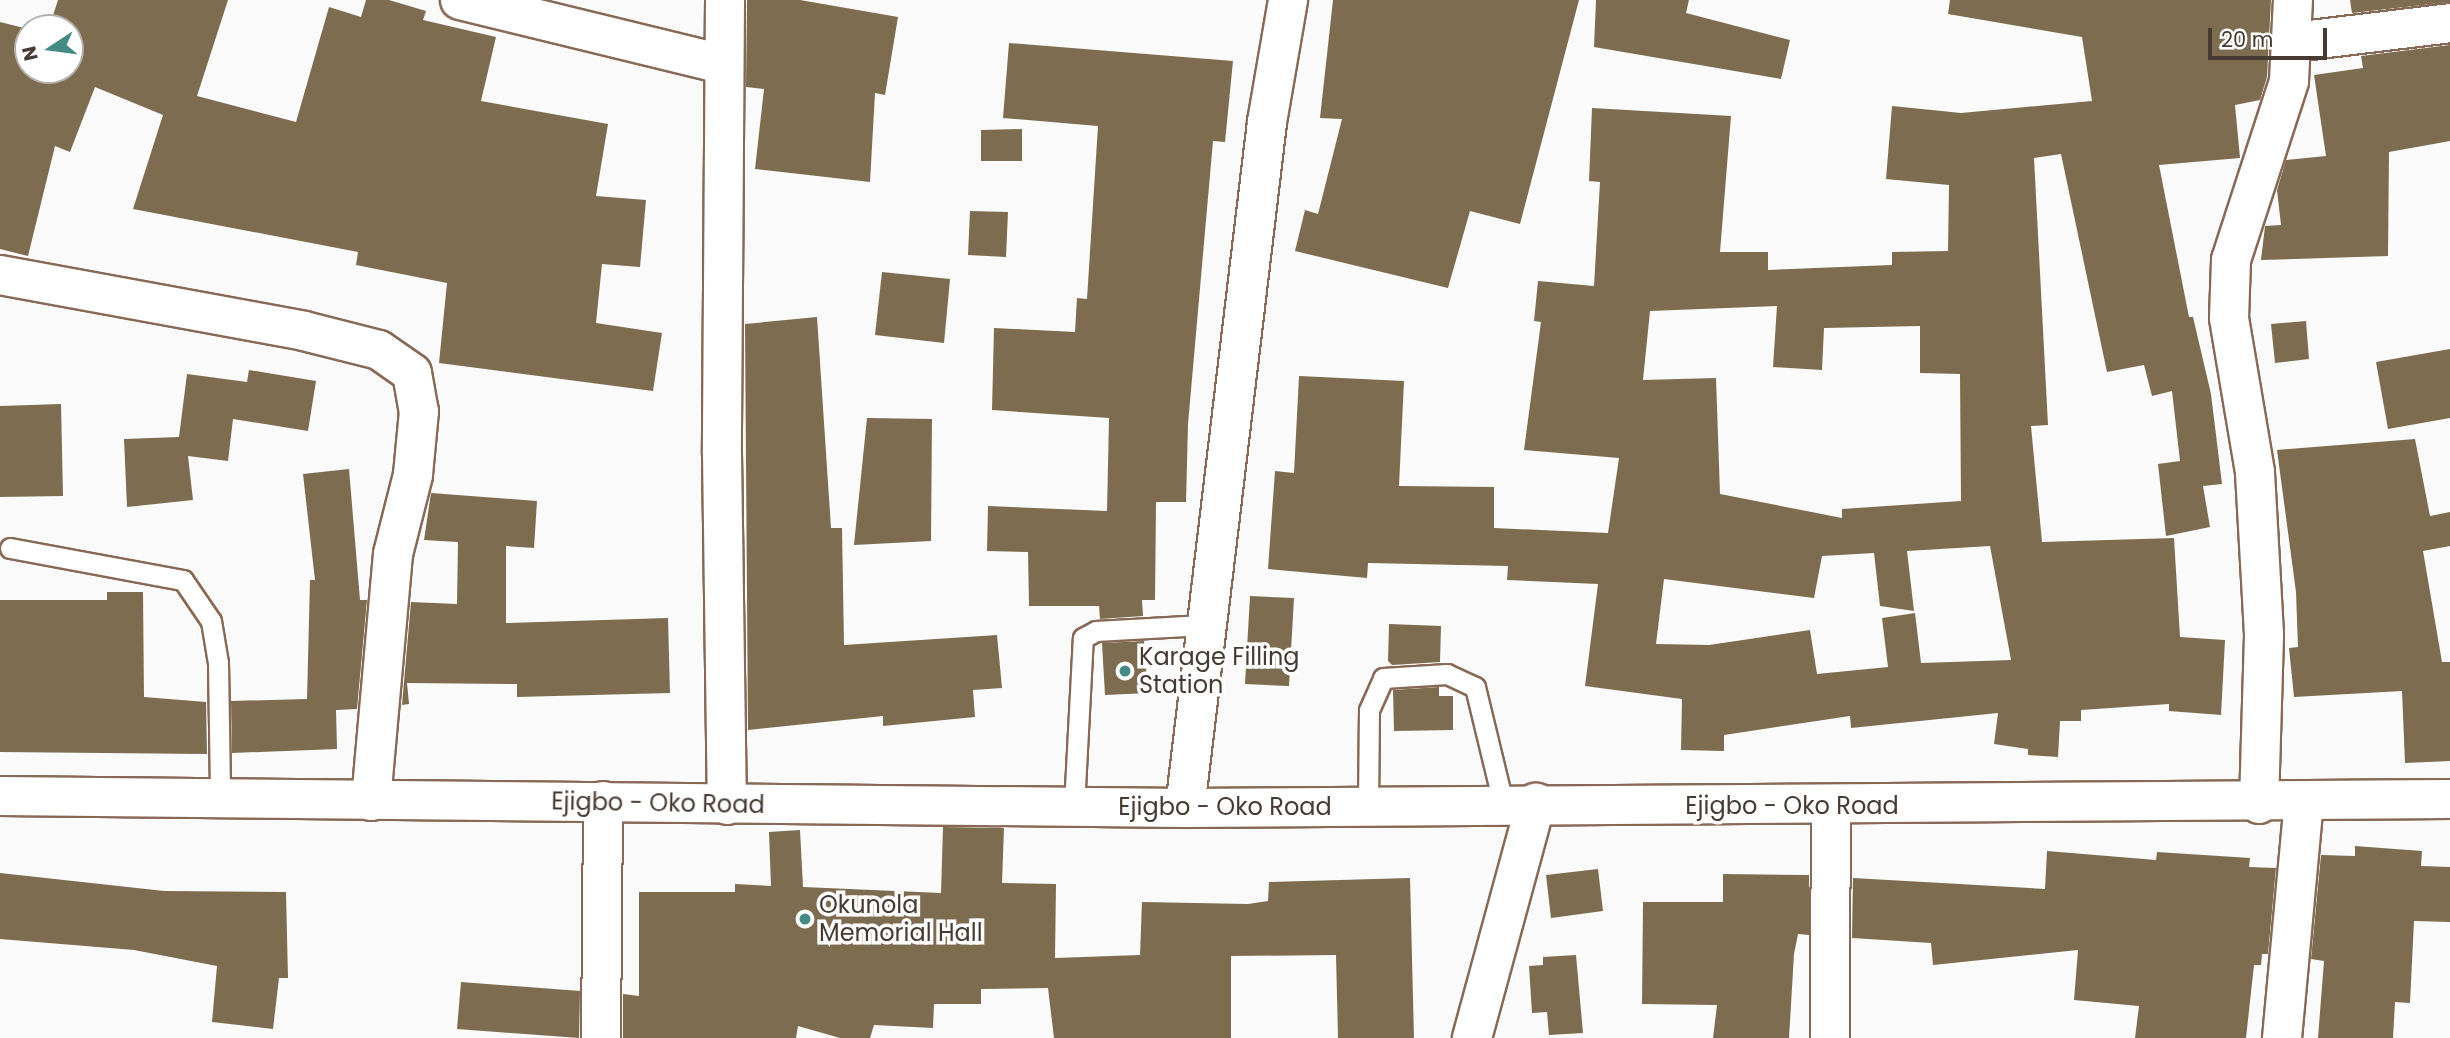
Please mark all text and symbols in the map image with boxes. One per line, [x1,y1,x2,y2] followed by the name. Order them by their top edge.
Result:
[14,14,84,84] north arrow
[2212,14,2331,58] scale bar
[2221,25,2274,54] text: 20 m
[15,43,45,63] text: N
[1139,643,1300,699] place label: Karage Filling Station
[1117,663,1133,679] marker: Karage Filling Station
[551,787,765,819] street label: Ejigbo - Oko Road
[1685,792,1899,820] street label: Ejigbo - Oko Road
[1118,793,1332,821] street label: Ejigbo - Oko Road
[819,891,983,947] place label: Okunola Memorial Hall
[797,911,813,927] marker: Okunola Memorial Hall

